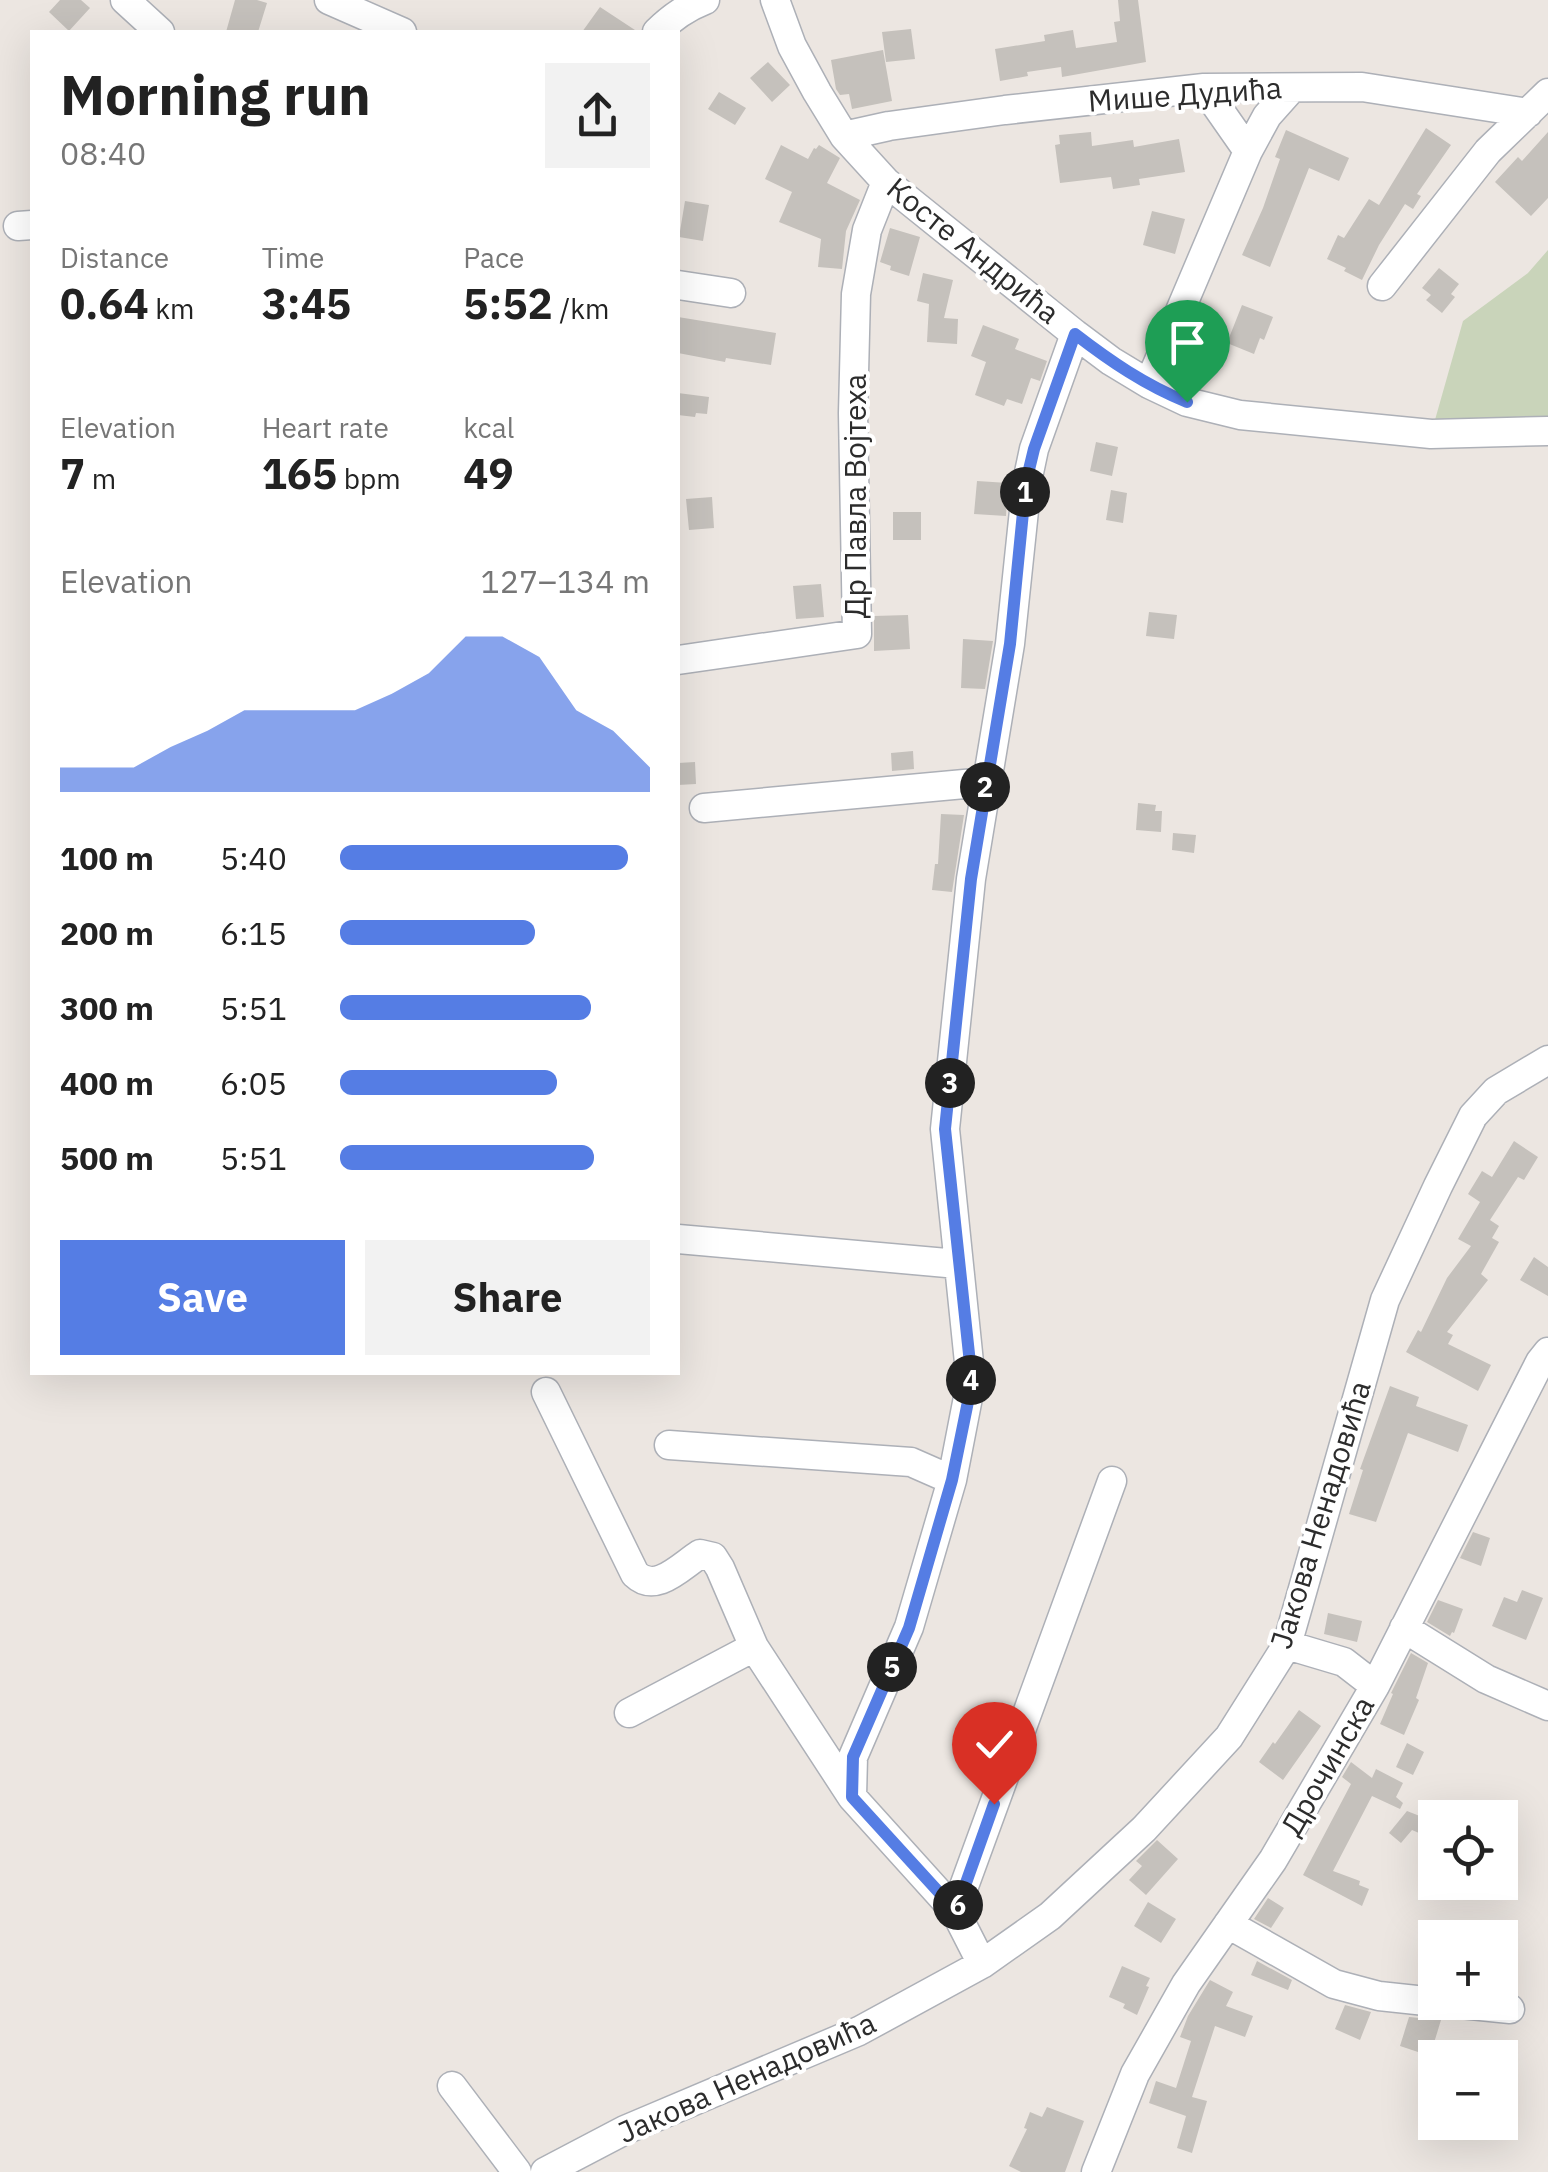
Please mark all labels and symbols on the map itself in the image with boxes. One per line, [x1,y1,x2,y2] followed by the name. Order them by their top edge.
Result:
[1087,67,1283,120] street label: Мише Дудића
[880,168,1068,331] street label: Косте Андрића
[1145,300,1230,403] pin
[835,374,874,618] street label: Др Павла Војтеха
[1000,467,1050,517] pin: 1
[960,762,1010,812] pin: 2
[925,1058,975,1108] pin: 3
[946,1355,996,1405] pin: 4
[1260,1376,1379,1653] street label: Јакова Ненадовића
[867,1642,917,1692] pin: 5
[1271,1689,1382,1842] street label: Дрочинска
[952,1702,1037,1805] pin
[933,1880,983,1930] pin: 6
[611,2002,881,2151] street label: Јакова Ненадовића

